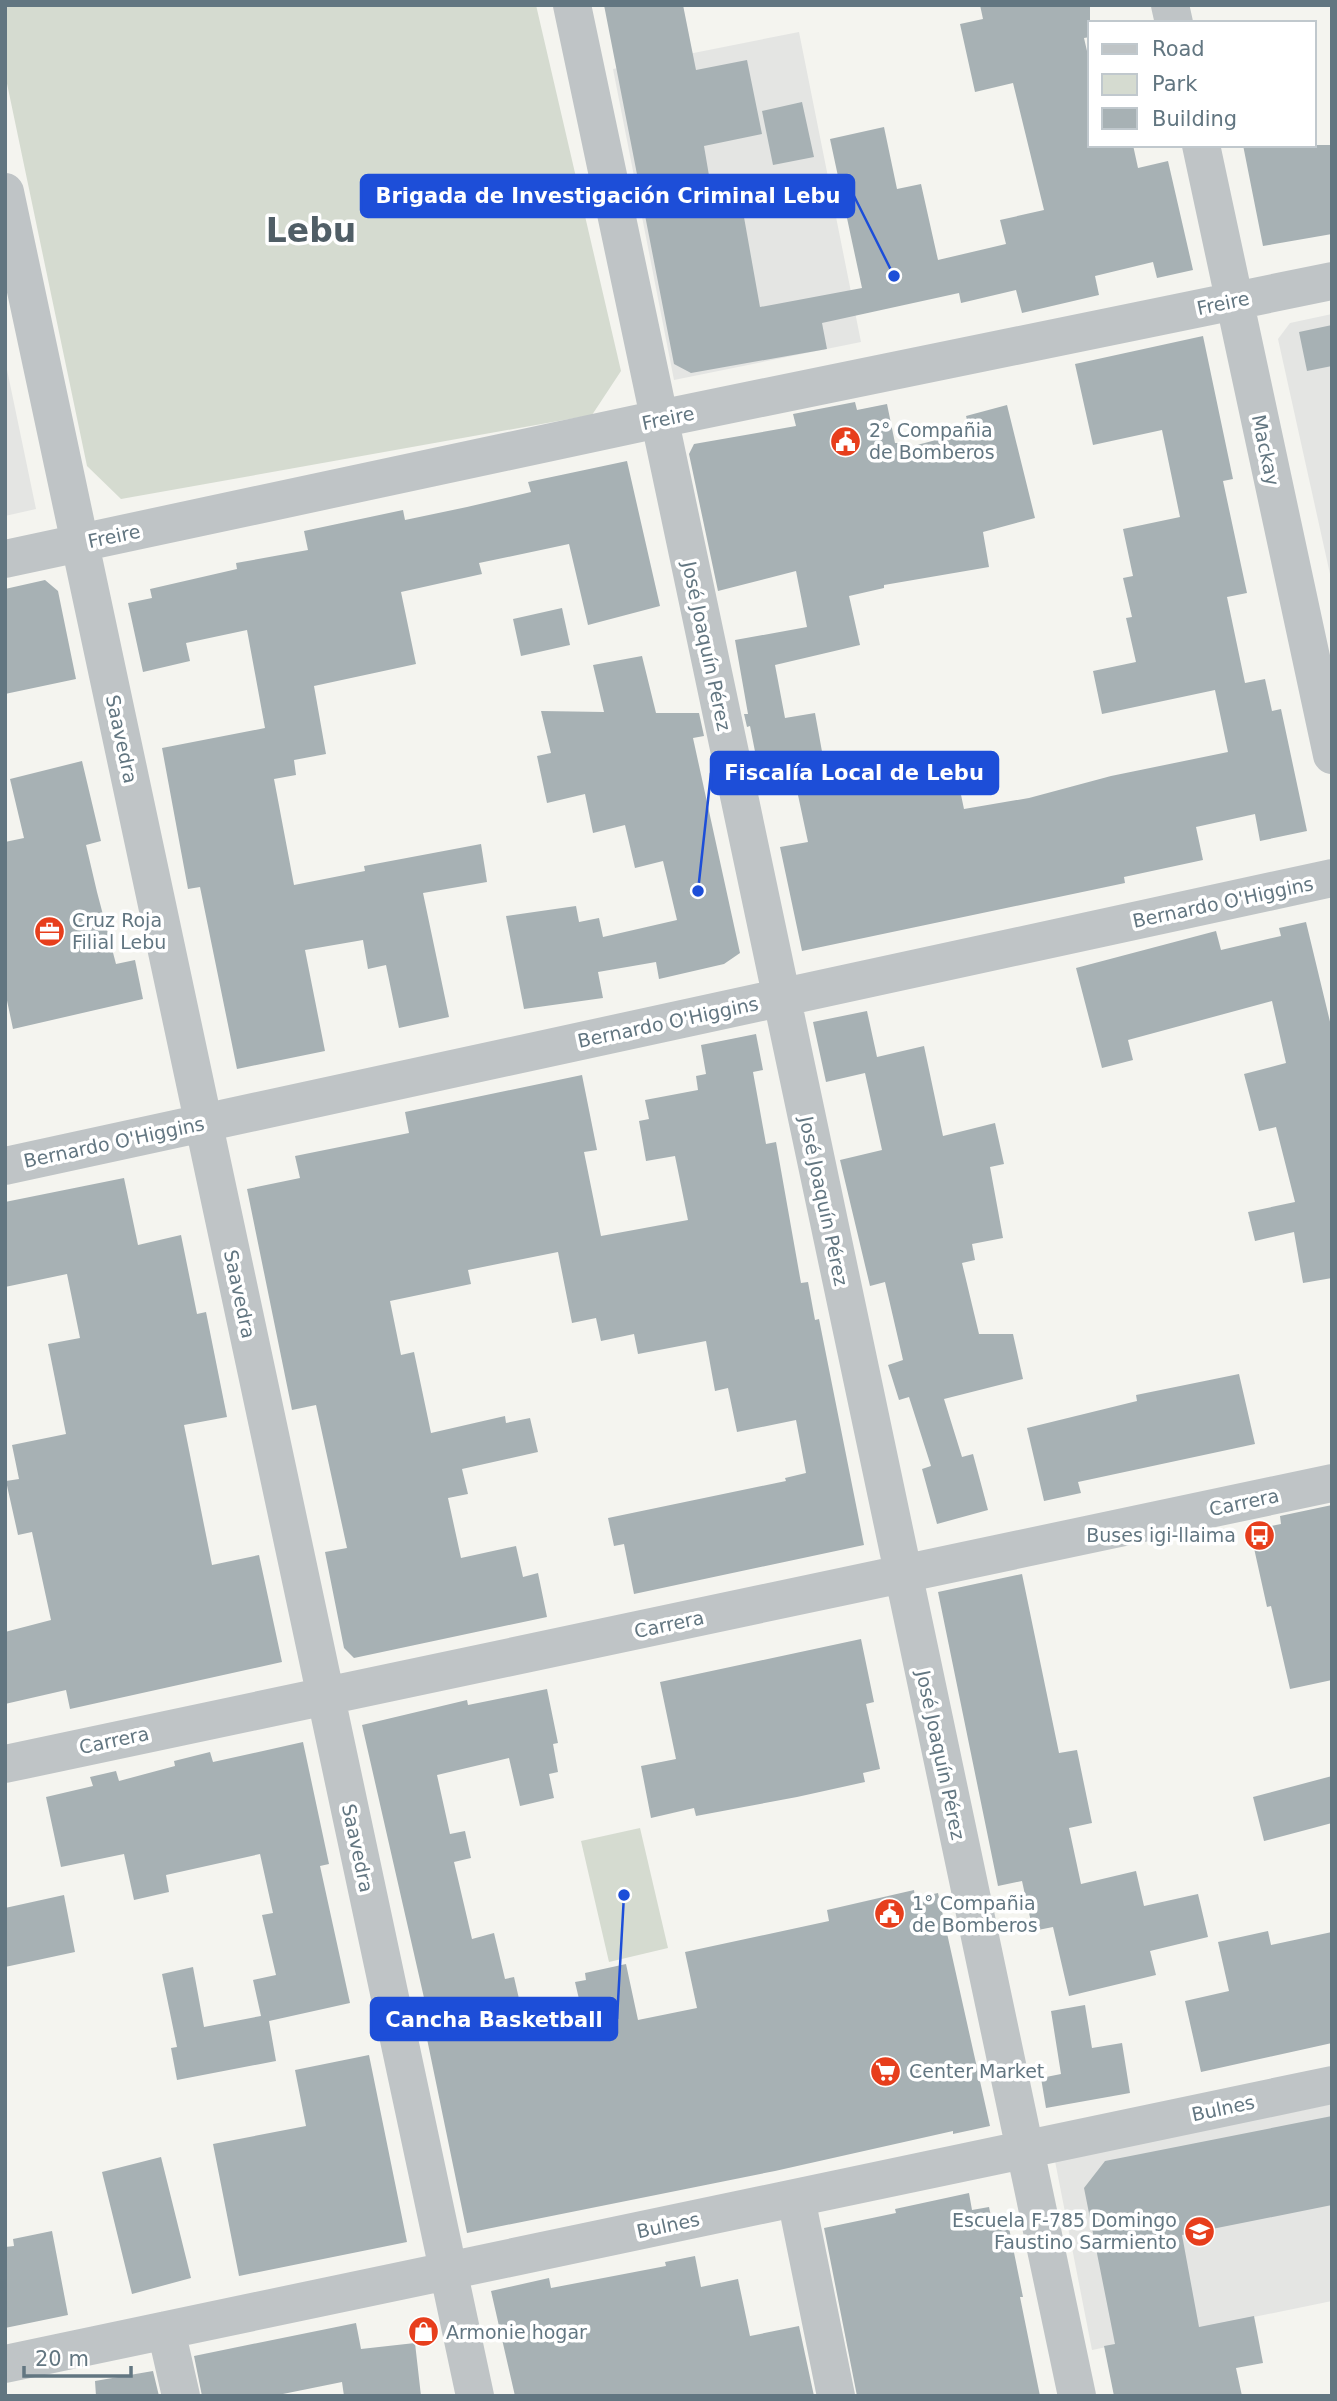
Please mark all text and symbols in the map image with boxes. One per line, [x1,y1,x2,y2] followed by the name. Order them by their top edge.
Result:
[1088,21,1316,147] legend
[1152,37,1205,61] text: Road
[1152,72,1198,96] text: Park
[1152,107,1237,131] text: Building
[361,175,854,217] callout: Brigada de Investigación Criminal Lebu
[375,184,841,208] text: Brigada de Investigación Criminal Lebu
[266,211,356,250] district label: Lebu
[1195,287,1251,319] street label: Freire
[640,402,696,434] street label: Freire
[1248,412,1284,488] street label: Mackay
[869,419,995,463] place label: 2° Compañia de Bomberos
[829,424,863,458] public building icon: 2° Compañia de Bomberos
[86,520,142,552] street label: Freire
[678,558,736,733] street label: José Joaquín Pérez
[102,693,142,785] street label: Saavedra
[711,752,998,794] callout: Fiscalía Local de Lebu
[724,761,984,785] text: Fiscalía Local de Lebu
[1131,872,1315,932] street label: Bernardo O'Higgins
[72,909,166,953] place label: Cruz Roja Filial Lebu
[32,914,66,948] office icon: Cruz Roja Filial Lebu
[576,992,760,1052] street label: Bernardo O'Higgins
[22,1112,206,1172] street label: Bernardo O'Higgins
[795,1113,853,1288] street label: José Joaquín Pérez
[220,1248,260,1340] street label: Saavedra
[1207,1484,1281,1520] street label: Carrera
[1242,1518,1276,1552] bus stop icon: Buses igi-llaima
[1086,1524,1236,1546] place label: Buses igi-llaima
[632,1606,706,1642] street label: Carrera
[912,1667,970,1842] street label: José Joaquín Pérez
[77,1722,151,1758] street label: Carrera
[338,1802,378,1894] street label: Saavedra
[912,1892,1038,1936] place label: 1° Compañia de Bomberos
[872,1897,906,1931] public building icon: 1° Compañia de Bomberos
[371,1998,617,2040] callout: Cancha Basketball
[385,2008,603,2032] text: Cancha Basketball
[869,2054,903,2088] supermarket icon: Center Market
[909,2060,1044,2082] place label: Center Market
[1189,2091,1257,2125] street label: Bulnes
[634,2208,702,2242] street label: Bulnes
[952,2209,1177,2253] place label: Escuela F-785 Domingo Faustino Sarmiento
[1183,2214,1217,2248] school or university icon: Escuela F-785 Domingo Faustino Sarmiento
[406,2315,440,2349] shop icon: Armonie hogar
[446,2321,587,2343] place label: Armonie hogar
[24,2334,131,2378] scale bar
[35,2347,89,2371] text: 20 m

